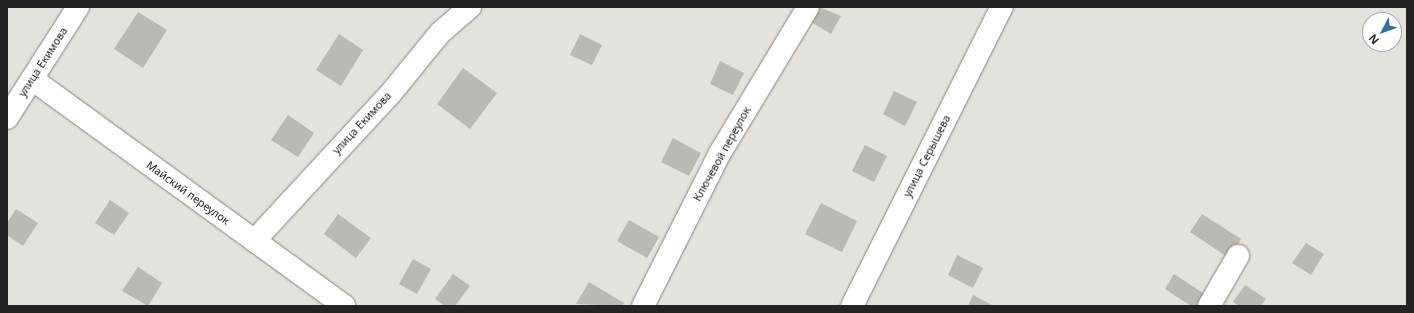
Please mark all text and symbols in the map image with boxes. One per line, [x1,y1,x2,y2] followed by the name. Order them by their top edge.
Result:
[1362,12,1402,52] north arrow
[16,25,70,99] street label: улица Екимова
[1365,31,1382,48] text: N
[330,89,394,157] street label: улица Екимова
[691,104,753,204] street label: Ключевой переулок
[901,113,953,199] street label: улица Серышева
[144,158,232,228] street label: Майский переулок

